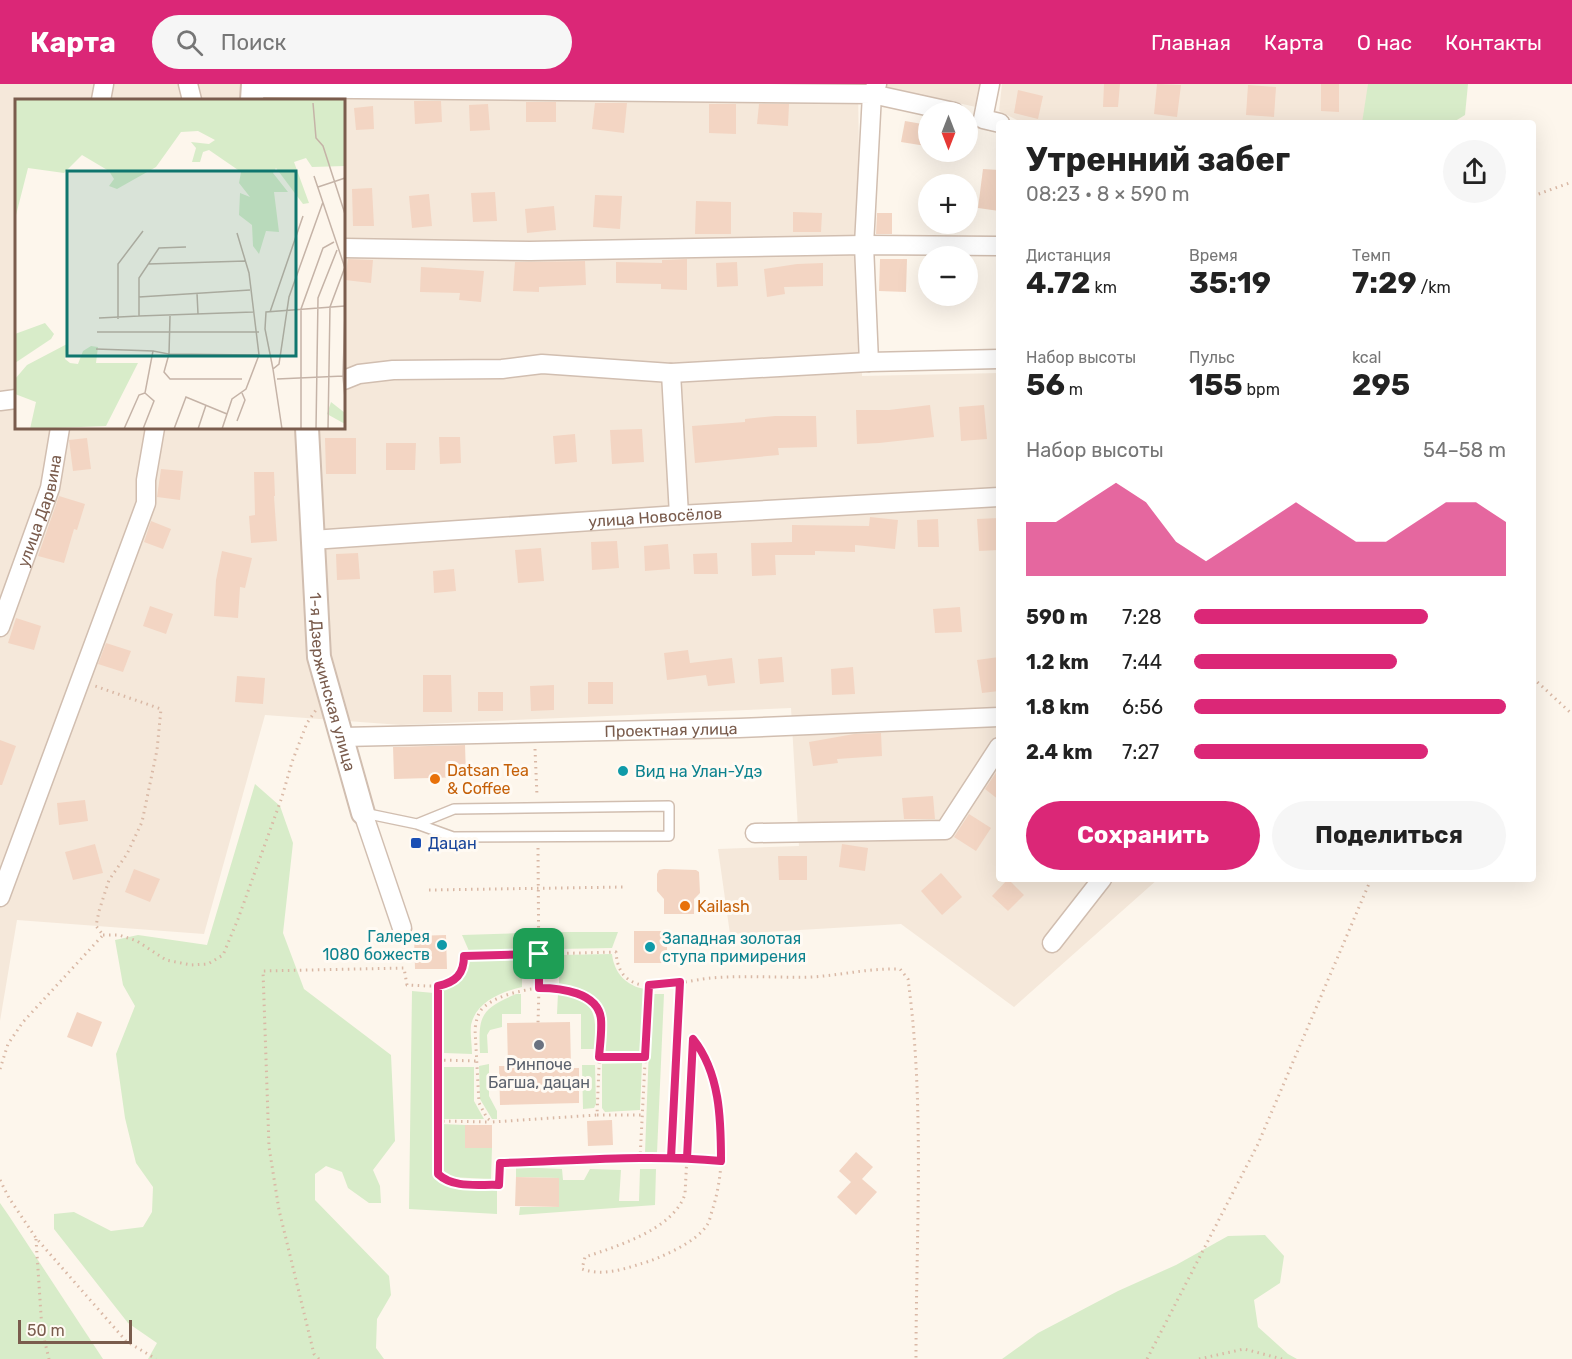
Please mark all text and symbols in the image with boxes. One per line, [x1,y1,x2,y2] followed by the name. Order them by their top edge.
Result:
[152,15,572,69] search box
[30,26,116,59] text: Карта
[173,26,206,59] icon: search
[221,29,286,56] text: Поиск
[1151,30,1231,55] text: Главная
[1264,30,1324,55] text: Карта
[1357,30,1412,55] text: О нас
[1445,30,1542,55] text: Контакты
[15,99,345,429] inset map
[918,102,978,162] north arrow
[918,102,978,306] map controls
[1026,140,1290,179] text: Утренний забег
[1443,140,1506,203] button: share
[918,174,978,234] button: +
[1026,182,1190,206] text: 08:23 · 8 × 590 m
[918,246,978,306] button: −
[1026,246,1111,265] text: Дистанция
[1189,246,1238,265] text: Время
[1352,246,1391,265] text: Темп
[1026,265,1091,301] text: 4.72
[1189,265,1271,301] text: 35:19
[1352,265,1417,301] text: 7:29
[1091,278,1117,297] text: km
[1417,278,1451,297] text: /km
[1026,348,1136,367] text: Набор высоты
[1189,348,1235,367] text: Пульс
[1352,348,1381,367] text: kcal
[1026,367,1065,403] text: 56
[1189,367,1243,403] text: 155
[1352,367,1410,403] text: 295
[1065,380,1083,399] text: m
[1243,380,1280,399] text: bpm
[1026,438,1164,462] text: Набор высоты
[1423,438,1506,462] text: 54–58 m
[13,453,65,570] street label: улица Дарвина
[588,503,723,531] street label: улица Новосёлов
[306,592,360,773] street label: 1-я Дзержинская улица
[1026,605,1088,629] text: 590 m
[1122,605,1162,629] text: 7:28
[1026,650,1089,674] text: 1.2 km
[1122,650,1162,674] text: 7:44
[1026,695,1089,719] text: 1.8 km
[1122,695,1163,719] text: 6:56
[604,719,738,741] street label: Проектная улица
[1026,740,1092,764] text: 2.4 km
[1122,740,1159,764] text: 7:27
[447,761,529,798] place label: Datsan Tea & Coffee
[635,762,762,781] place label: Вид на Улан-Удэ
[616,764,630,778] marker: Вид на Улан-Удэ
[428,772,442,786] marker: Datsan Tea & Coffee
[1026,801,1260,870] button: Сохранить
[1272,801,1506,870] button: Поделиться
[428,834,477,853] place label: Дацан
[409,836,423,850] marker: Дацан
[697,897,750,916] place label: Kailash
[678,899,692,913] marker: Kailash
[323,927,430,964] place label: Галерея 1080 божеств
[513,928,564,979] pin
[662,929,806,966] place label: Западная золотая ступа примирения
[522,937,555,970] icon: arrive
[435,938,449,952] marker: Галерея 1080 божеств
[643,940,657,954] marker: Западная золотая ступа примирения
[532,1038,546,1052] marker: Ринпоче Багша, дацан
[488,1055,590,1092] place label: Ринпоче Багша, дацан
[18,1317,132,1344] scale bar
[27,1321,65,1340] text: 50 m

